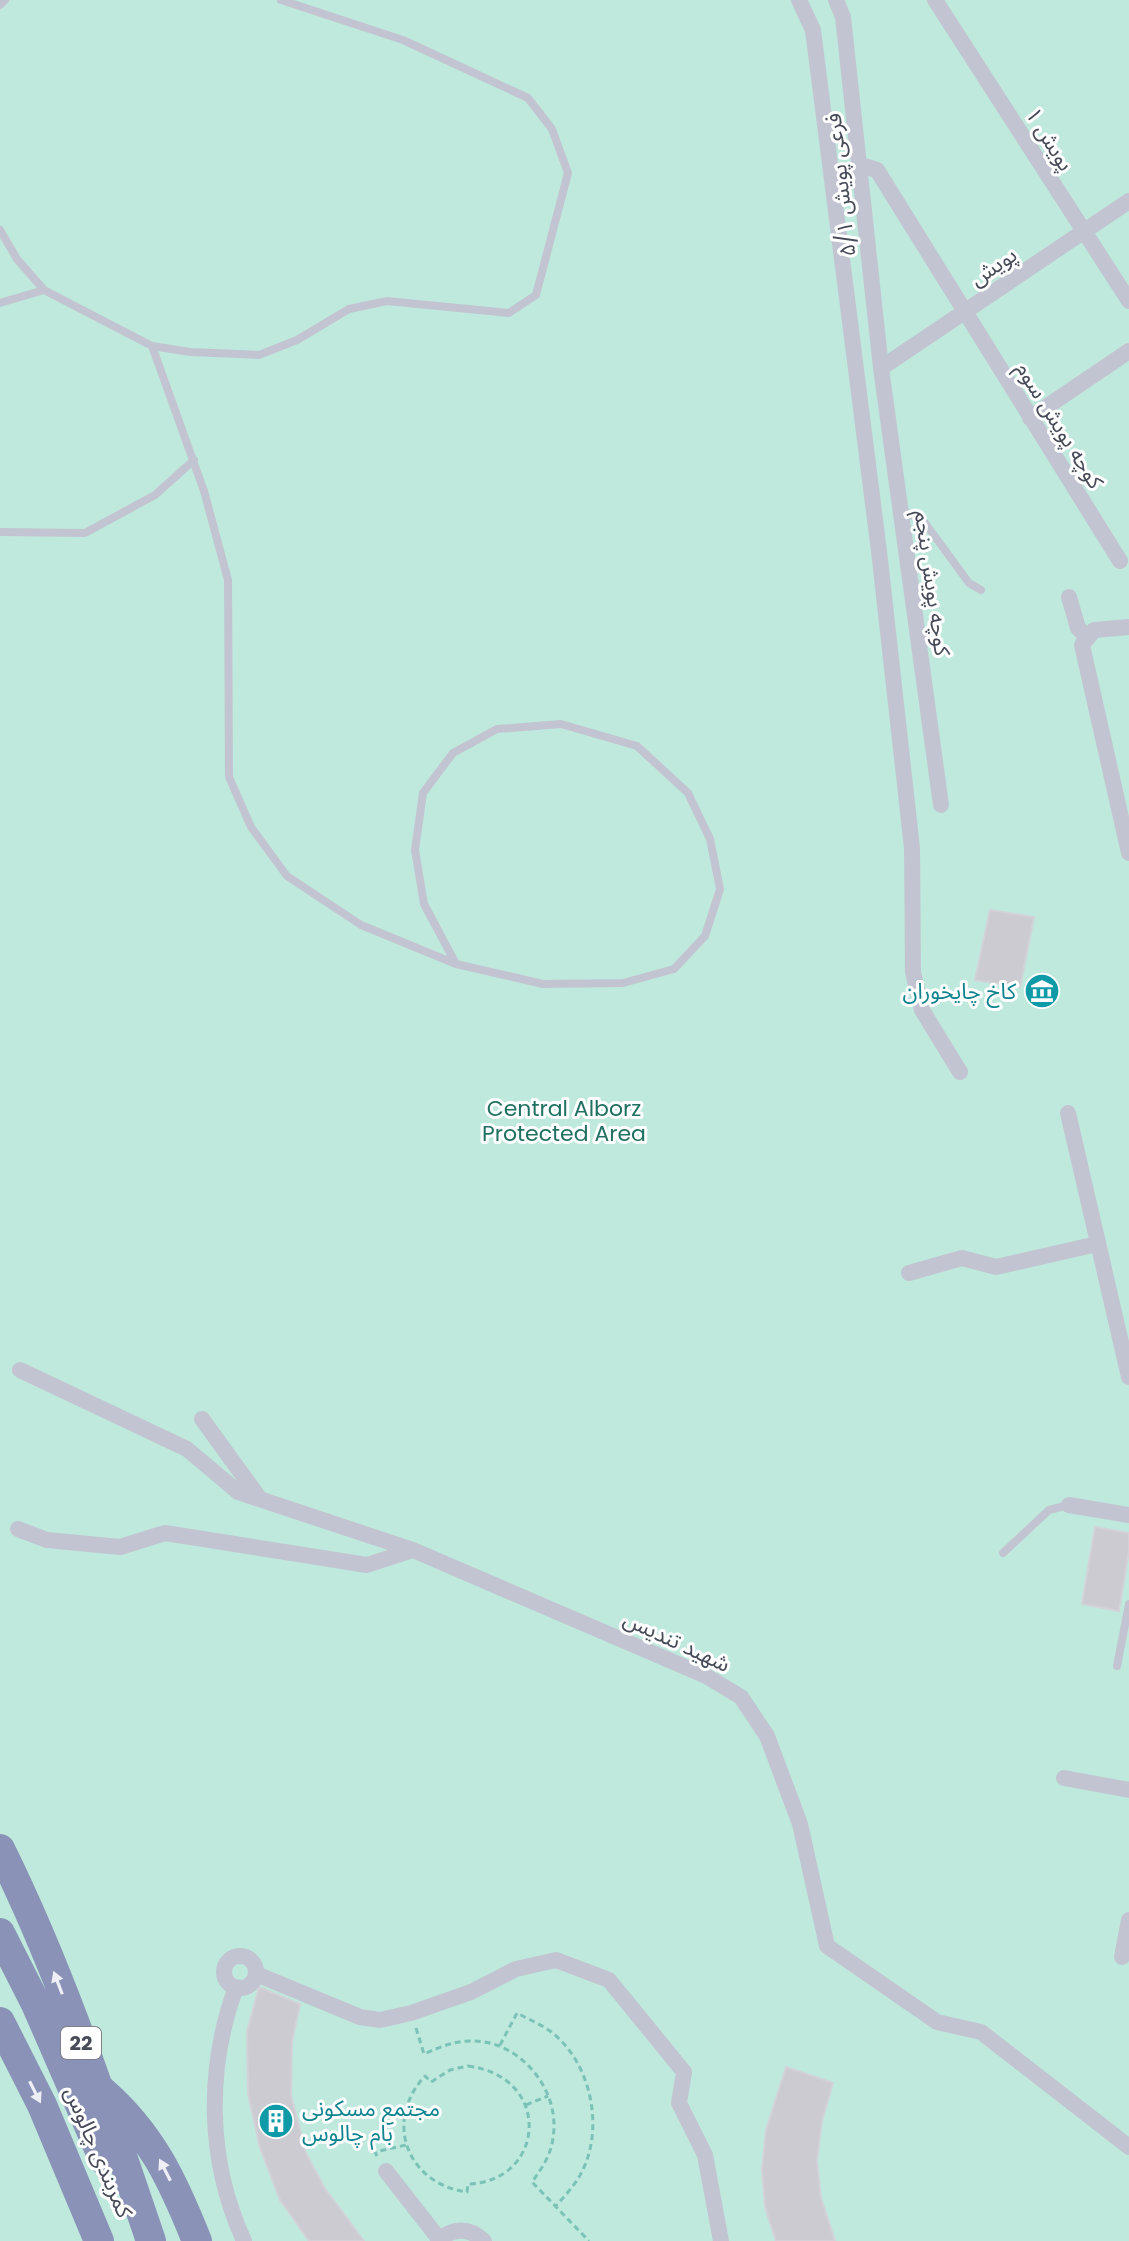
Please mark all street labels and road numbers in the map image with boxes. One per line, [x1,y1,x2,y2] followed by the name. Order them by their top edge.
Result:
[1018,101,1081,177] street label: پویش ۱
[818,112,863,258] street label: فرعی پویش ۵/۱
[963,239,1023,294] street label: پویش
[1007,356,1112,496] street label: کوچه پویش سوم
[906,508,958,659] street label: کوچه پویش پنجم
[618,1603,735,1680] street label: شهید تندیس
[61,2027,101,2059] road number: 22
[57,2082,140,2223] street label: کمربندی چالوس

